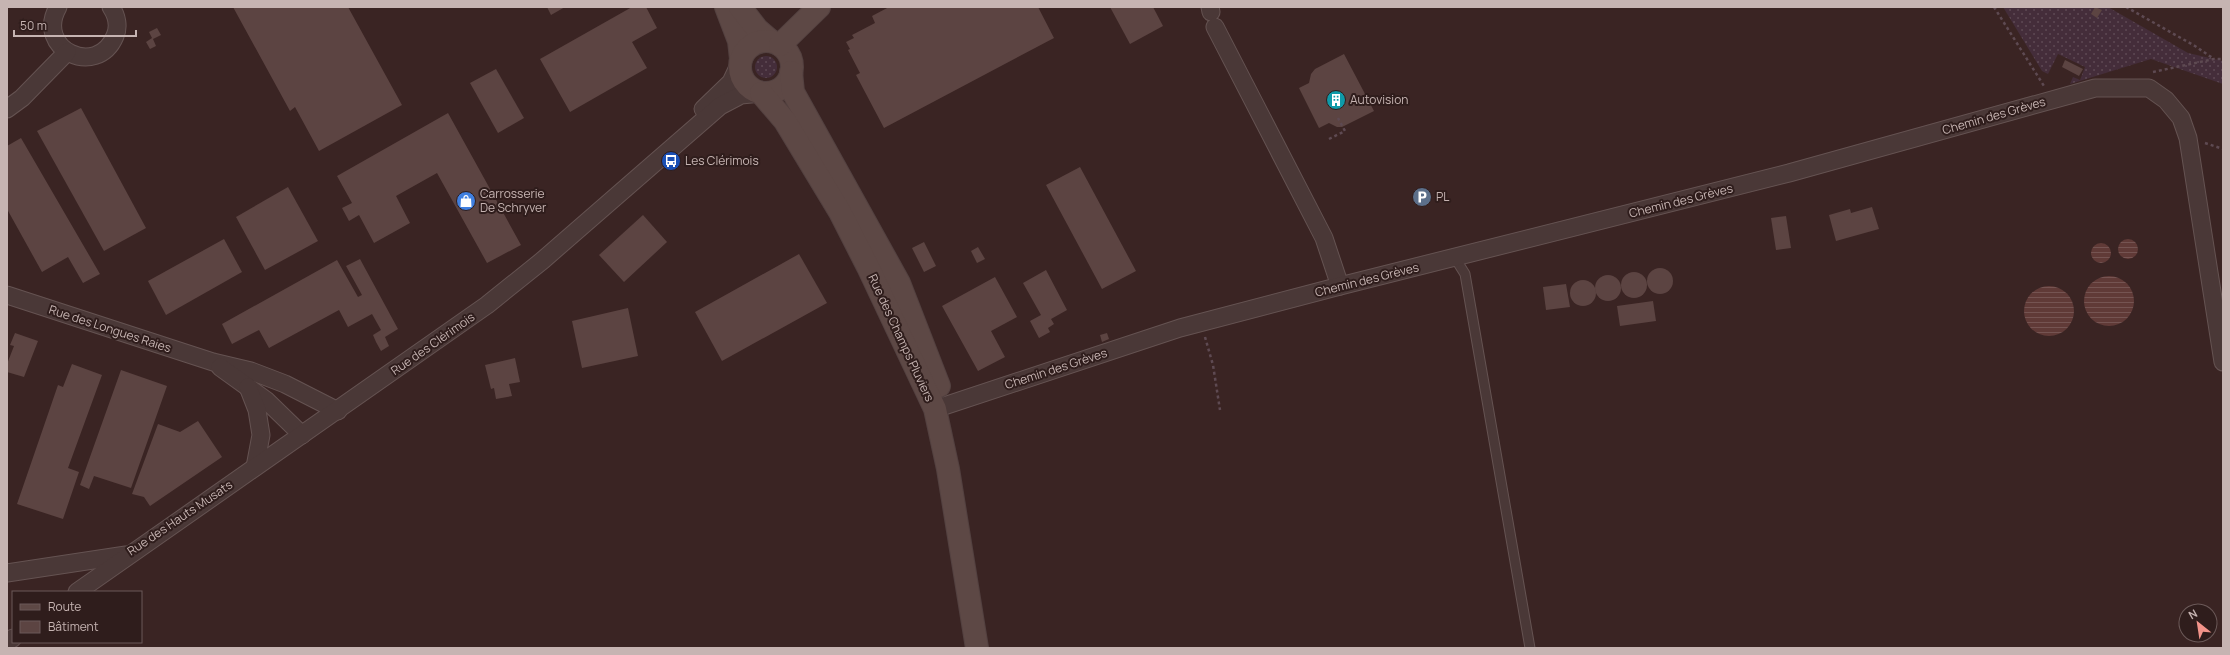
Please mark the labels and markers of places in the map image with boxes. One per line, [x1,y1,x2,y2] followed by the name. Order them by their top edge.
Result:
[1325,89,1347,111] building icon: Autovision
[1350,91,1408,108] place label: Autovision
[660,150,682,172] bus stop icon: Les Clérimois
[685,152,759,169] place label: Les Clérimois
[480,185,547,216] place label: Carrosserie De Schryver
[1411,186,1433,208] parking icon: PL
[1436,188,1449,205] place label: PL
[455,190,477,212] shop icon: Carrosserie De Schryver

